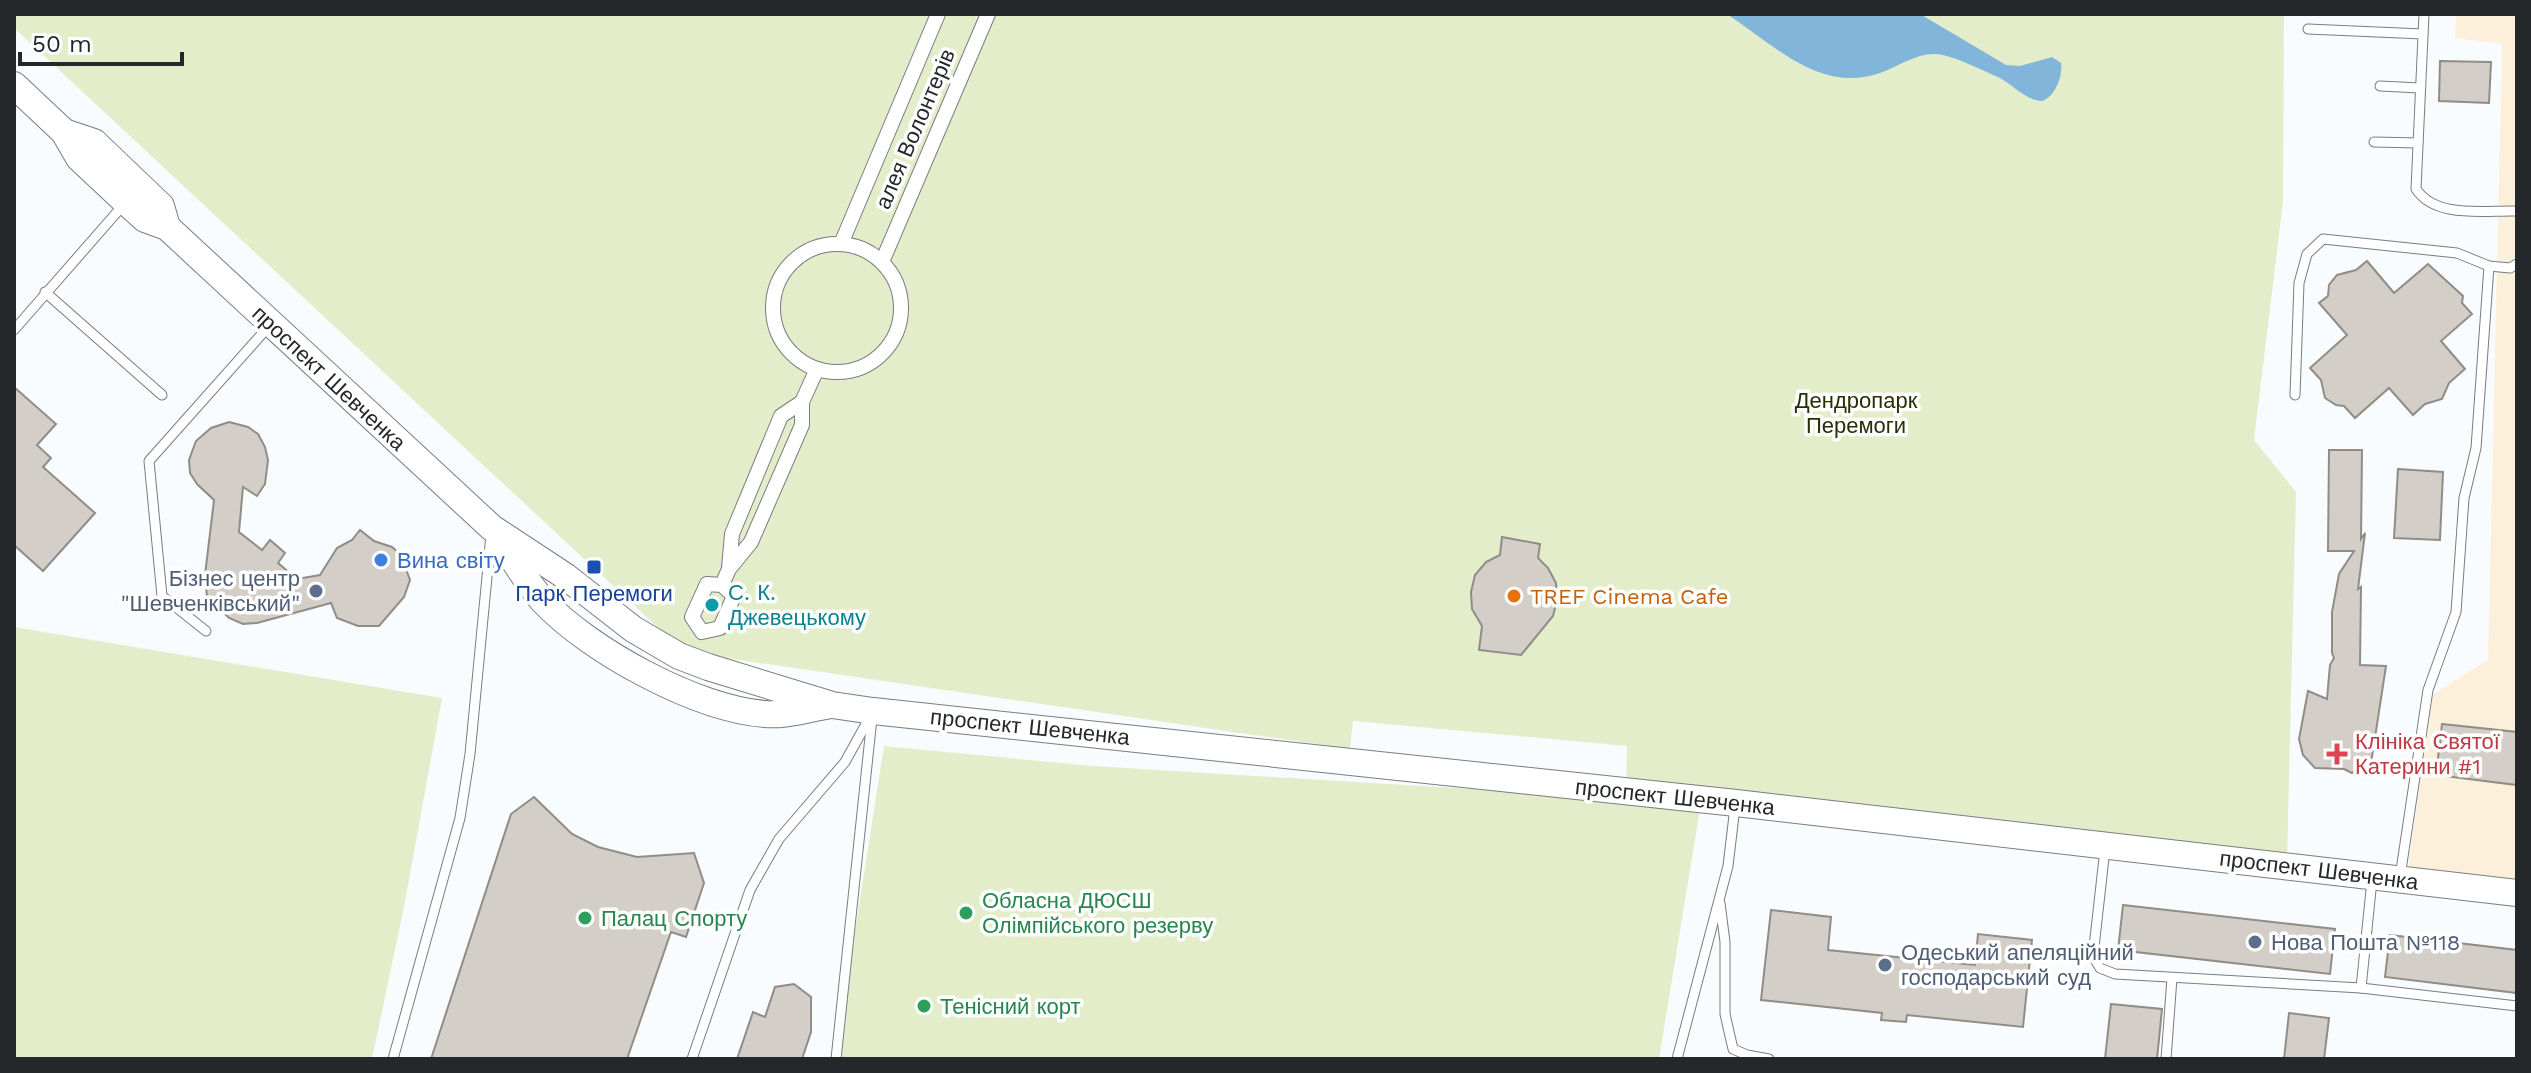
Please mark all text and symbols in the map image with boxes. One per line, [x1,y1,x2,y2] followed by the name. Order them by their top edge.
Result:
[20,16,182,66] scale bar
[32,30,92,58] text: 50 m
[870,45,960,213] street label: алея Волонтерів
[247,301,411,456] street label: проспект Шевченка
[1795,388,1918,438] park label: Дендропарк Перемоги
[397,548,505,573] place label: Вина світу
[372,551,390,569] marker: Вина світу
[585,558,603,576] marker: Парк Перемоги
[121,566,300,616] place label: Бізнес центр "Шевченківський"
[728,580,866,630] place label: С. К. Джевецькому
[515,581,673,606] place label: Парк Перемоги
[307,582,325,600] marker: Бізнес центр "Шевченківський"
[1530,584,1729,609] place label: TREF Cinema Cafe
[1505,587,1523,605] marker: TREF Cinema Cafe
[703,596,721,614] marker: С. К. Джевецькому
[929,704,1132,750] street label: проспект Шевченка
[2355,729,2500,779] place label: Клініка Святої Катерини #1
[2326,743,2348,765] marker: Клініка Святої Катерини #1
[1574,774,1777,820] street label: проспект Шевченка
[2218,845,2421,895] street label: проспект Шевченка
[982,888,1213,938] place label: Обласна ДЮСШ Олімпійського резерву
[957,904,975,922] marker: Обласна ДЮСШ Олімпійського резерву
[601,906,747,931] place label: Палац Спорту
[576,909,594,927] marker: Палац Спорту
[2271,930,2460,955] place label: Нова Пошта №118
[2246,933,2264,951] marker: Нова Пошта №118
[1901,940,2134,990] place label: Одеський апеляційний господарський суд
[1876,956,1894,974] marker: Одеський апеляційний господарський суд
[940,994,1081,1019] place label: Тенісний корт
[915,997,933,1015] marker: Тенісний корт

